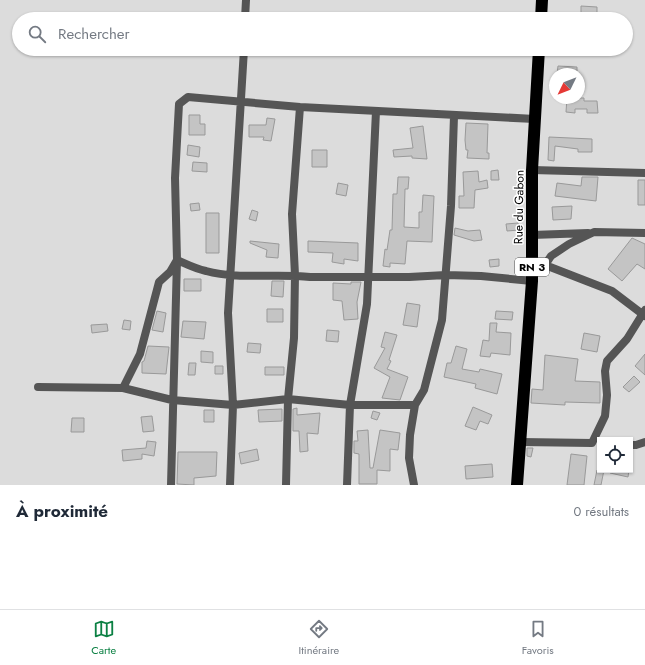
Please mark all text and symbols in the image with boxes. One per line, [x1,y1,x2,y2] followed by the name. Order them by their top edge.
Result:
[12,12,633,56] search box
[26,23,48,45] icon: search
[58,23,130,45] text: Rechercher
[549,68,585,104] north arrow
[509,170,529,244] street label: Rue du Gabon
[515,258,549,276] road number: RN 3
[597,437,633,473] map controls
[597,437,633,473] button: locate
[16,499,108,523] text: À proximité
[574,502,629,521] text: 0 résultats
[91,618,116,658] tab: Carte
[298,618,339,658] tab: Itinéraire
[522,618,554,658] tab: Favoris

